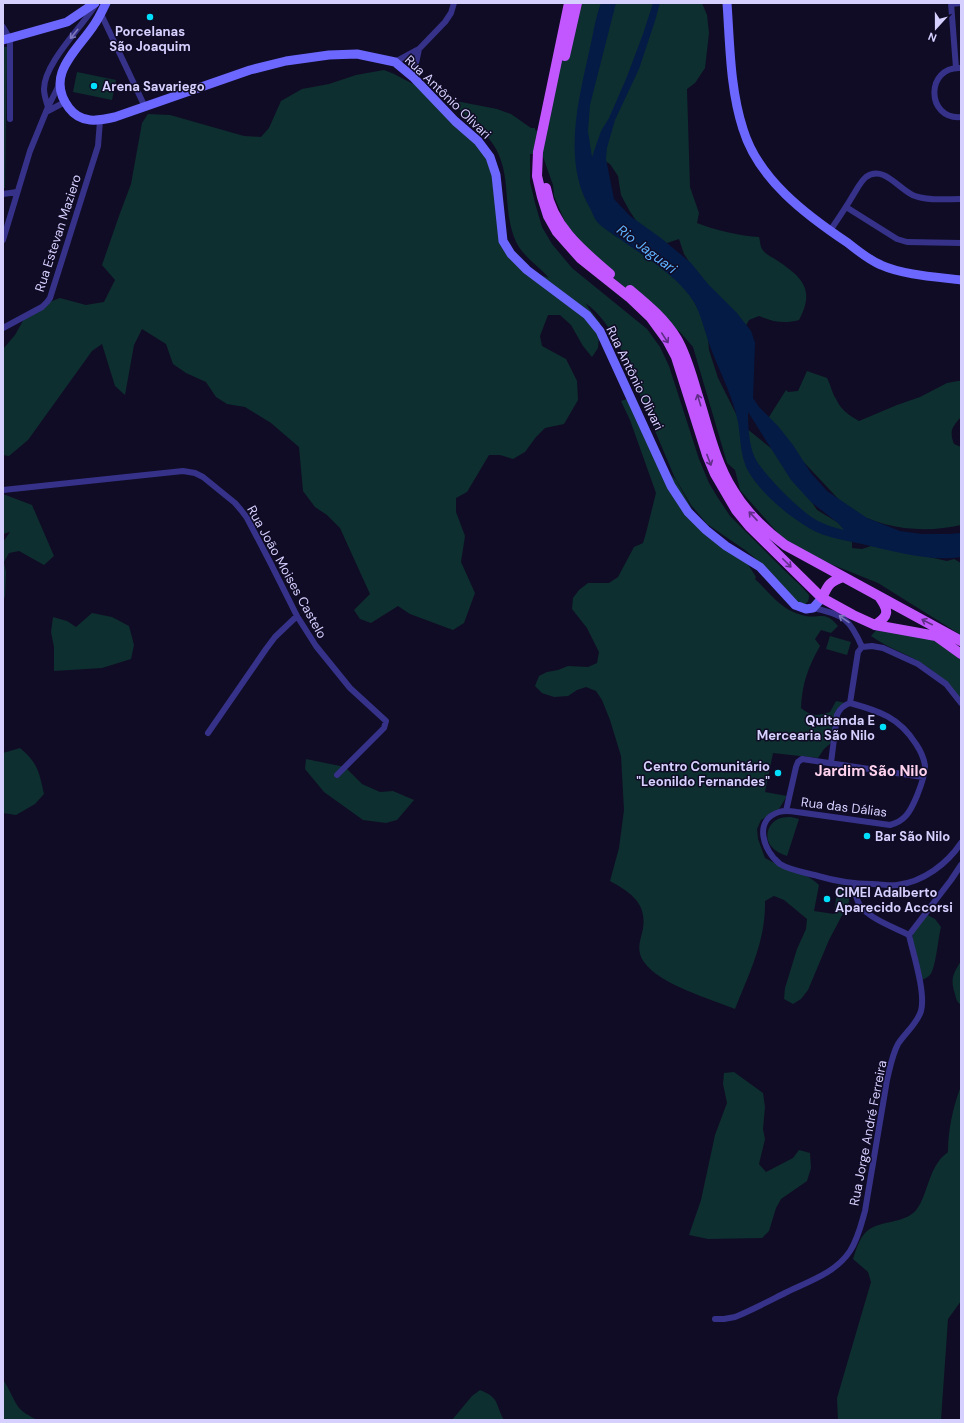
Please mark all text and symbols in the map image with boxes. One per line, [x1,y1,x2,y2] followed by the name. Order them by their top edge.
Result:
[916,8,956,48] north arrow
[145,12,155,22] marker: Porcelanas São Joaquim
[109,23,191,55] place label: Porcelanas São Joaquim
[69,29,78,40] one-way arrow
[926,29,939,45] text: N
[401,51,495,143] street label: Rua Antônio Olivari
[102,78,205,95] place label: Arena Savariego
[89,81,99,91] marker: Arena Savariego
[31,172,85,294] street label: Rua Estevan Maziero
[613,221,681,278] water label: Rio Jaguari
[602,323,668,433] street label: Rua Antônio Olivari
[661,333,670,344] one-way arrow
[695,394,702,407] one-way arrow
[706,454,714,466] one-way arrow
[243,503,331,642] street label: Rua João Moises Castelo
[749,511,758,521] one-way arrow
[782,558,792,568] one-way arrow
[839,615,850,623] one-way arrow
[921,618,933,625] one-way arrow
[757,712,875,744] place label: Quitanda E Mercearia São Nilo
[878,722,888,732] marker: Quitanda E Mercearia São Nilo
[636,758,770,790] place label: Centro Comunitário "Leonildo Fernandes"
[814,761,928,781] district label: Jardim São Nilo
[773,768,783,778] marker: Centro Comunitário "Leonildo Fernandes"
[800,793,888,821] street label: Rua das Dálias
[875,828,950,845] place label: Bar São Nilo
[862,831,872,841] marker: Bar São Nilo
[835,884,953,916] place label: CIMEI Adalberto Aparecido Accorsi
[822,894,832,904] marker: CIMEI Adalberto Aparecido Accorsi
[846,1059,890,1207] street label: Rua Jorge André Ferreira

